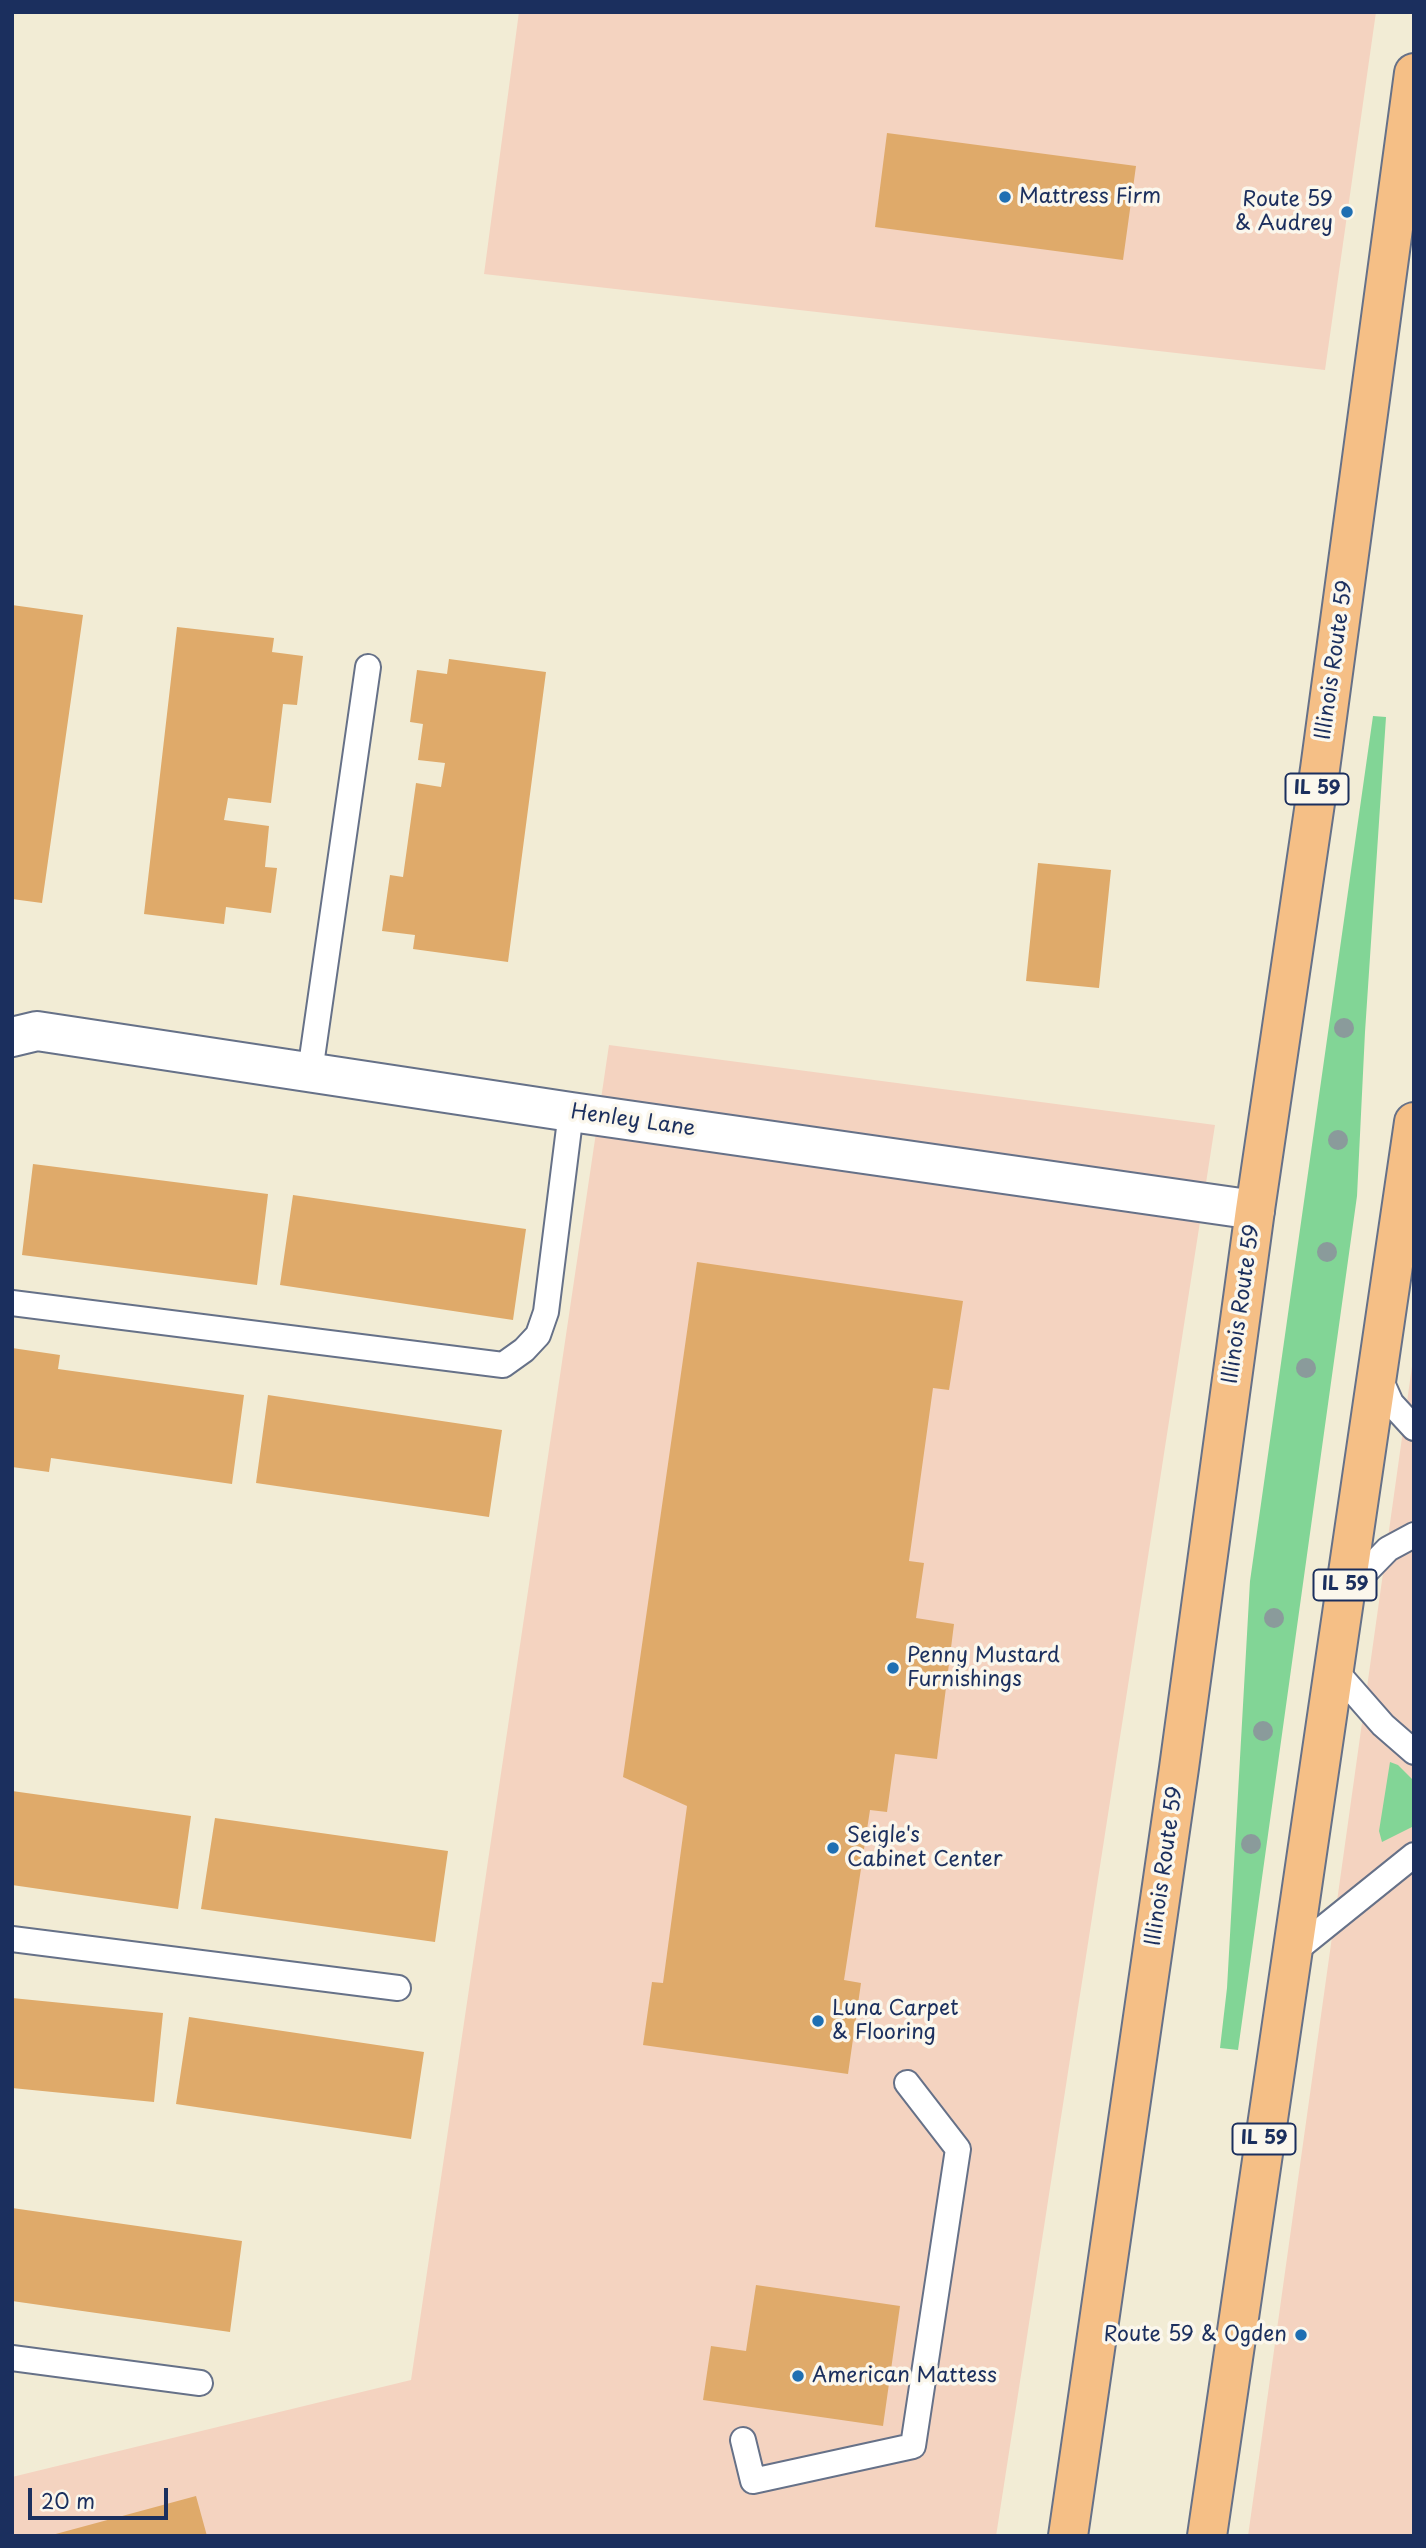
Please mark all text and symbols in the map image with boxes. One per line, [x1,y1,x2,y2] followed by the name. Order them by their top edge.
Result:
[1019,184,1161,210] place label: Mattress Firm
[1235,187,1333,237] place label: Route 59 & Audrey
[997,189,1013,205] marker: Mattress Firm
[1339,204,1355,220] marker: Route 59 & Audrey
[1311,579,1359,741] street label: Illinois Route 59
[1286,774,1348,804] road number: IL 59
[569,1100,697,1142] street label: Henley Lane
[1218,1223,1266,1385] street label: Illinois Route 59
[1314,1569,1376,1600] road number: IL 59
[907,1643,1060,1693] place label: Penny Mustard Furnishings
[885,1660,901,1676] marker: Penny Mustard Furnishings
[1141,1785,1189,1947] street label: Illinois Route 59
[847,1823,1002,1873] place label: Seigle's Cabinet Center
[825,1840,841,1856] marker: Seigle's Cabinet Center
[832,1996,959,2046] place label: Luna Carpet & Flooring
[810,2013,826,2029] marker: Luna Carpet & Flooring
[1232,2124,1296,2154] road number: IL 59
[1103,2322,1287,2348] place label: Route 59 & Ogden
[1293,2327,1309,2343] marker: Route 59 & Ogden
[812,2363,997,2389] place label: American Mattess
[790,2368,806,2384] marker: American Mattess
[32,2474,172,2518] scale bar
[41,2484,95,2516] text: 20 m

